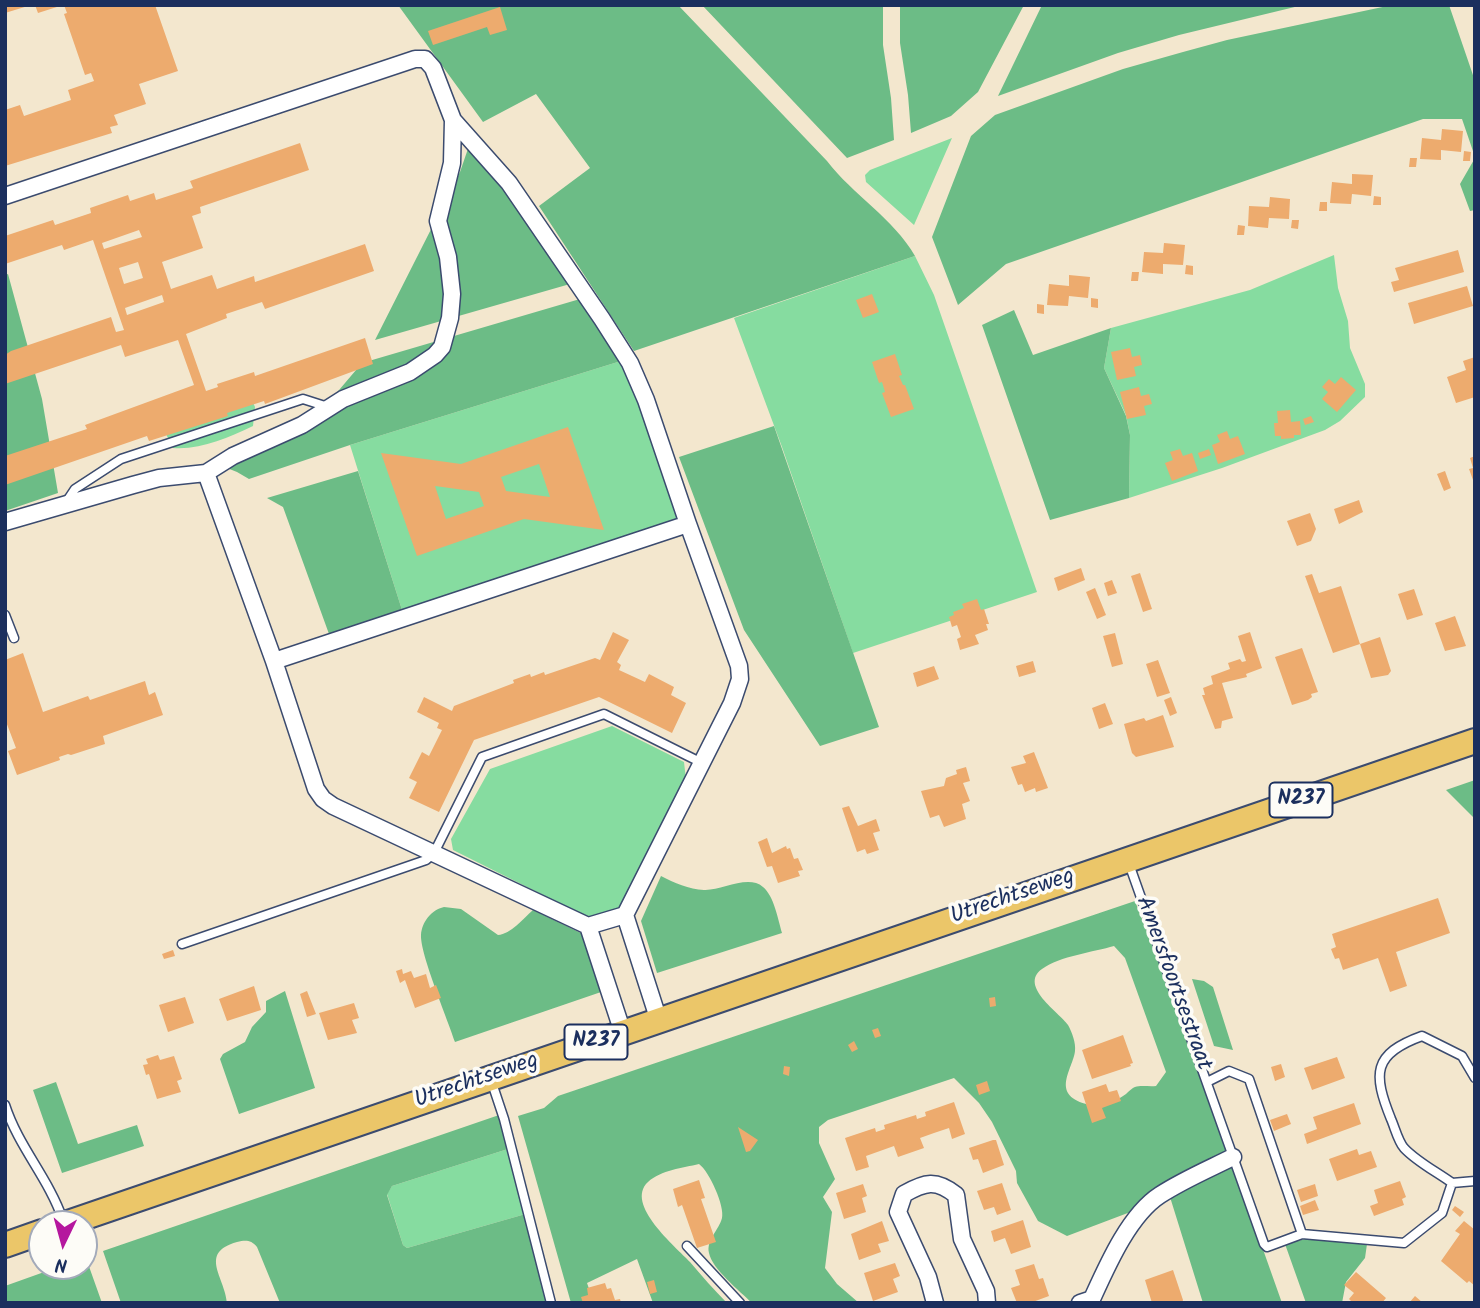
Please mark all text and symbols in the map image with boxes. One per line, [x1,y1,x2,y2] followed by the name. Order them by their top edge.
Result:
[1270,782,1332,818] road number: N237
[948,864,1078,932] street label: Utrechtseweg
[1128,893,1216,1075] street label: Amersfoortsestraat
[564,1024,628,1060] road number: N237
[412,1048,542,1116] street label: Utrechtseweg
[28,1210,98,1280] north arrow
[54,1248,69,1279] text: N

